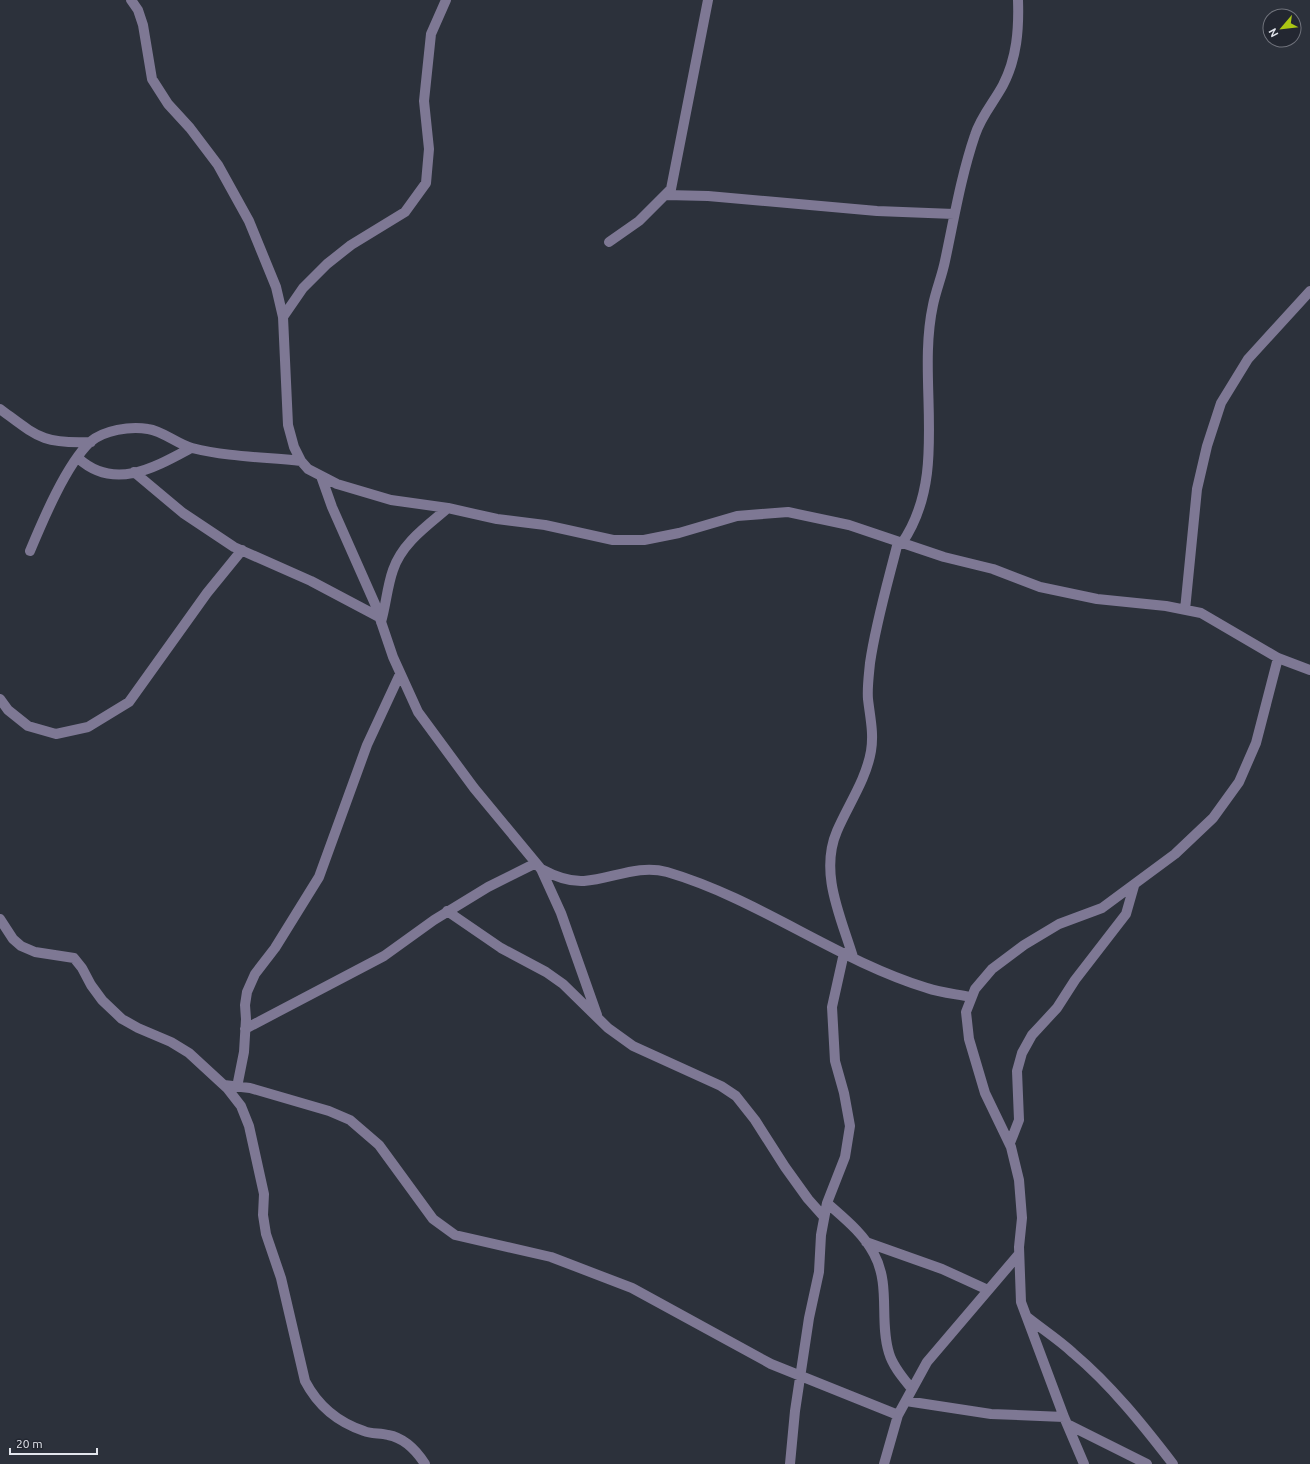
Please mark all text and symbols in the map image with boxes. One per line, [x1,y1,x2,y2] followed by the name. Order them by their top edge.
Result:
[1262,8,1302,48] north arrow
[1266,26,1280,39] text: N
[10,1430,97,1456] scale bar
[16,1437,43,1450] text: 20 m

